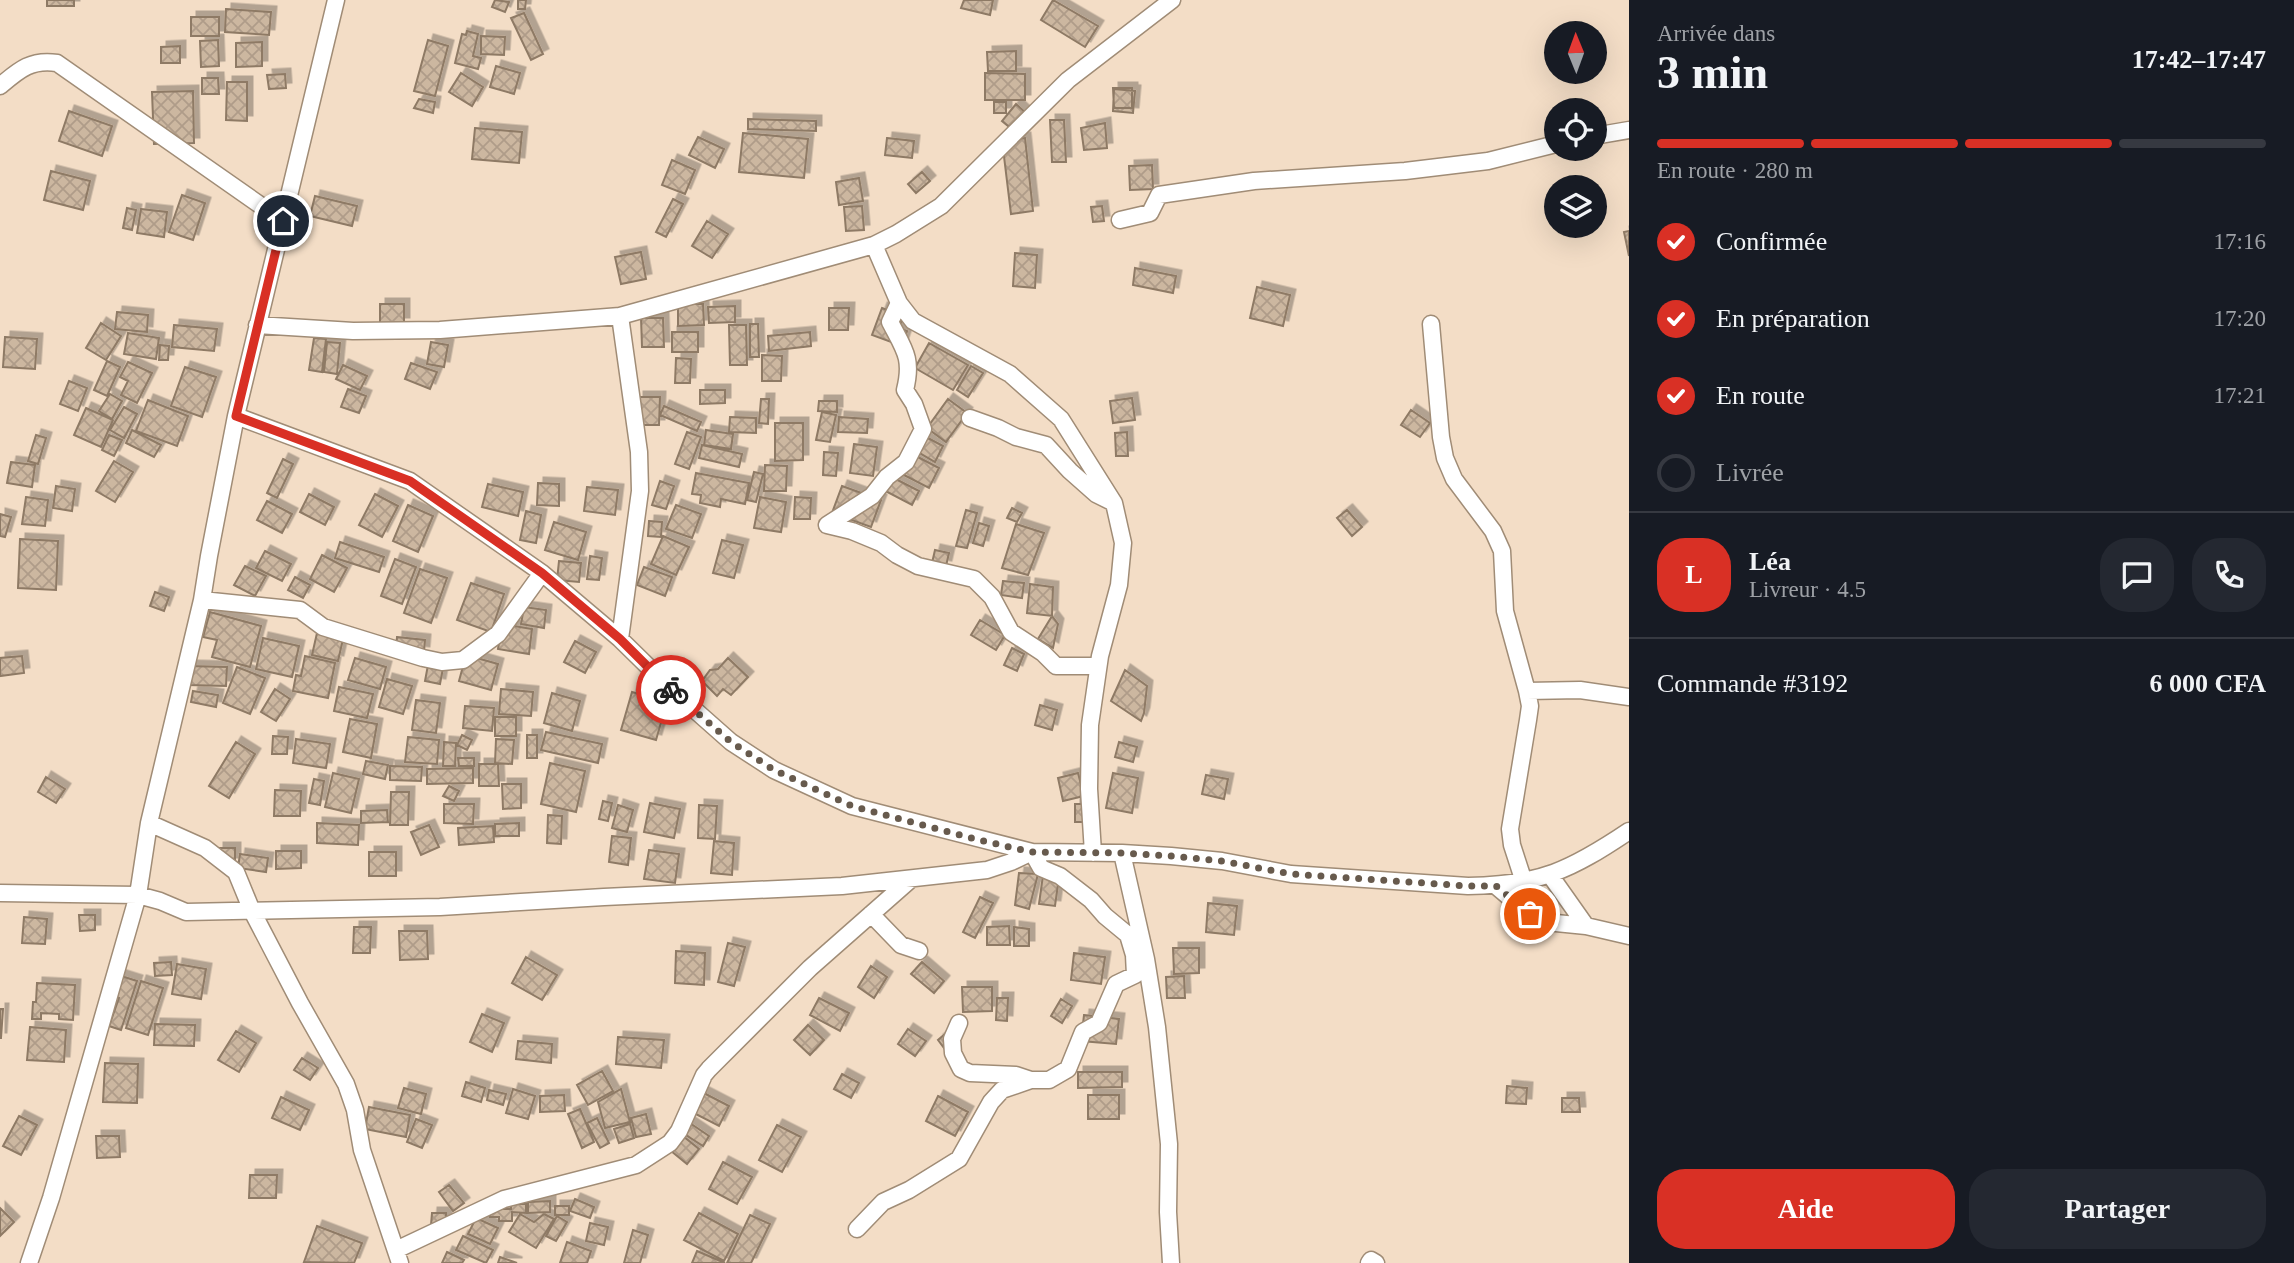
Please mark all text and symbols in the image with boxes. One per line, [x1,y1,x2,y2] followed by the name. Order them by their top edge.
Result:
[1544,21,1606,84] north arrow
[1544,21,1607,238] map controls
[1657,21,1775,46] text: Arrivée dans
[2132,45,2266,74] text: 17:42–17:47
[1657,47,1768,98] text: 3 min
[1544,98,1607,161] button: locate
[1657,158,1813,183] text: En route · 280 m
[1544,175,1607,238] button: layers
[253,191,313,251] pin
[264,202,302,240] icon: home
[1657,223,1695,261] icon: check
[1716,227,1827,256] text: Confirmée
[2214,229,2266,254] text: 17:16
[1657,300,1695,338] icon: check
[1716,304,1870,333] text: En préparation
[2214,306,2266,331] text: 17:20
[1657,377,1695,415] icon: check
[1716,381,1805,410] text: En route
[2214,383,2266,408] text: 17:21
[1716,458,1784,487] text: Livrée
[2100,538,2174,612] button: chat
[2192,538,2266,612] button: phone
[1749,547,1791,576] text: Léa
[1685,560,1703,589] text: L
[1749,577,1866,602] text: Livreur · 4.5
[636,655,706,725] courier
[1657,669,1848,698] text: Commande #3192
[2149,669,2266,698] text: 6 000 CFA
[652,671,690,709] icon: bike
[1500,884,1560,944] pin
[1511,895,1549,933] icon: bag
[1657,1169,1955,1249] button: Aide
[1969,1169,2266,1249] button: Partager

